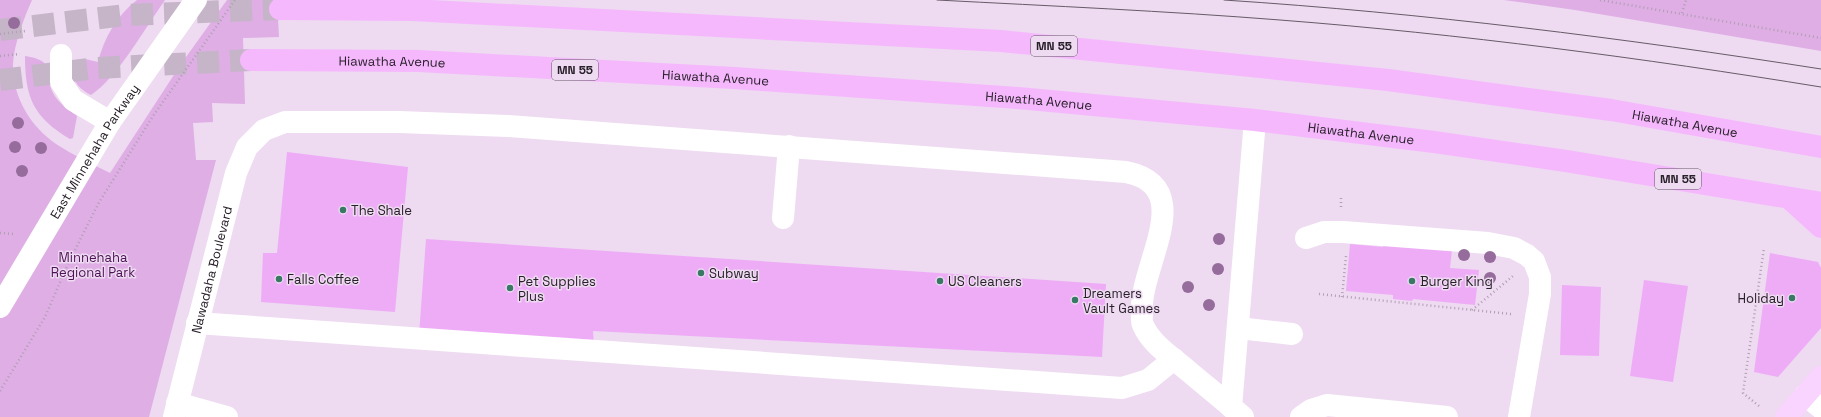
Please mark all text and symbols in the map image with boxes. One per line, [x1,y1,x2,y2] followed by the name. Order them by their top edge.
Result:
[1031,36,1077,56] road number: MN 55
[338,53,446,71] street label: Hiawatha Avenue
[552,60,598,80] road number: MN 55
[662,66,770,89] street label: Hiawatha Avenue
[46,81,143,222] street label: East Minnehaha Parkway
[985,88,1093,114] street label: Hiawatha Avenue
[1631,106,1739,141] street label: Hiawatha Avenue
[1307,119,1415,148] street label: Hiawatha Avenue
[1655,169,1701,189] road number: MN 55
[351,202,412,219] place label: The Shale
[188,204,236,335] street label: Nawadaha Boulevard
[338,205,348,215] marker: The Shale
[51,249,135,281] park label: Minnehaha Regional Park
[709,265,759,282] place label: Subway
[696,268,706,278] marker: Subway
[287,271,359,288] place label: Falls Coffee
[518,273,596,305] place label: Pet Supplies Plus
[948,273,1022,290] place label: US Cleaners
[1420,273,1493,290] place label: Burger King
[274,274,284,284] marker: Falls Coffee
[935,276,945,286] marker: US Cleaners
[1407,276,1417,286] marker: Burger King
[505,283,515,293] marker: Pet Supplies Plus
[1083,285,1160,317] place label: Dreamers Vault Games
[1737,290,1784,307] place label: Holiday
[1787,293,1797,303] marker: Holiday
[1070,295,1080,305] marker: Dreamers Vault Games

